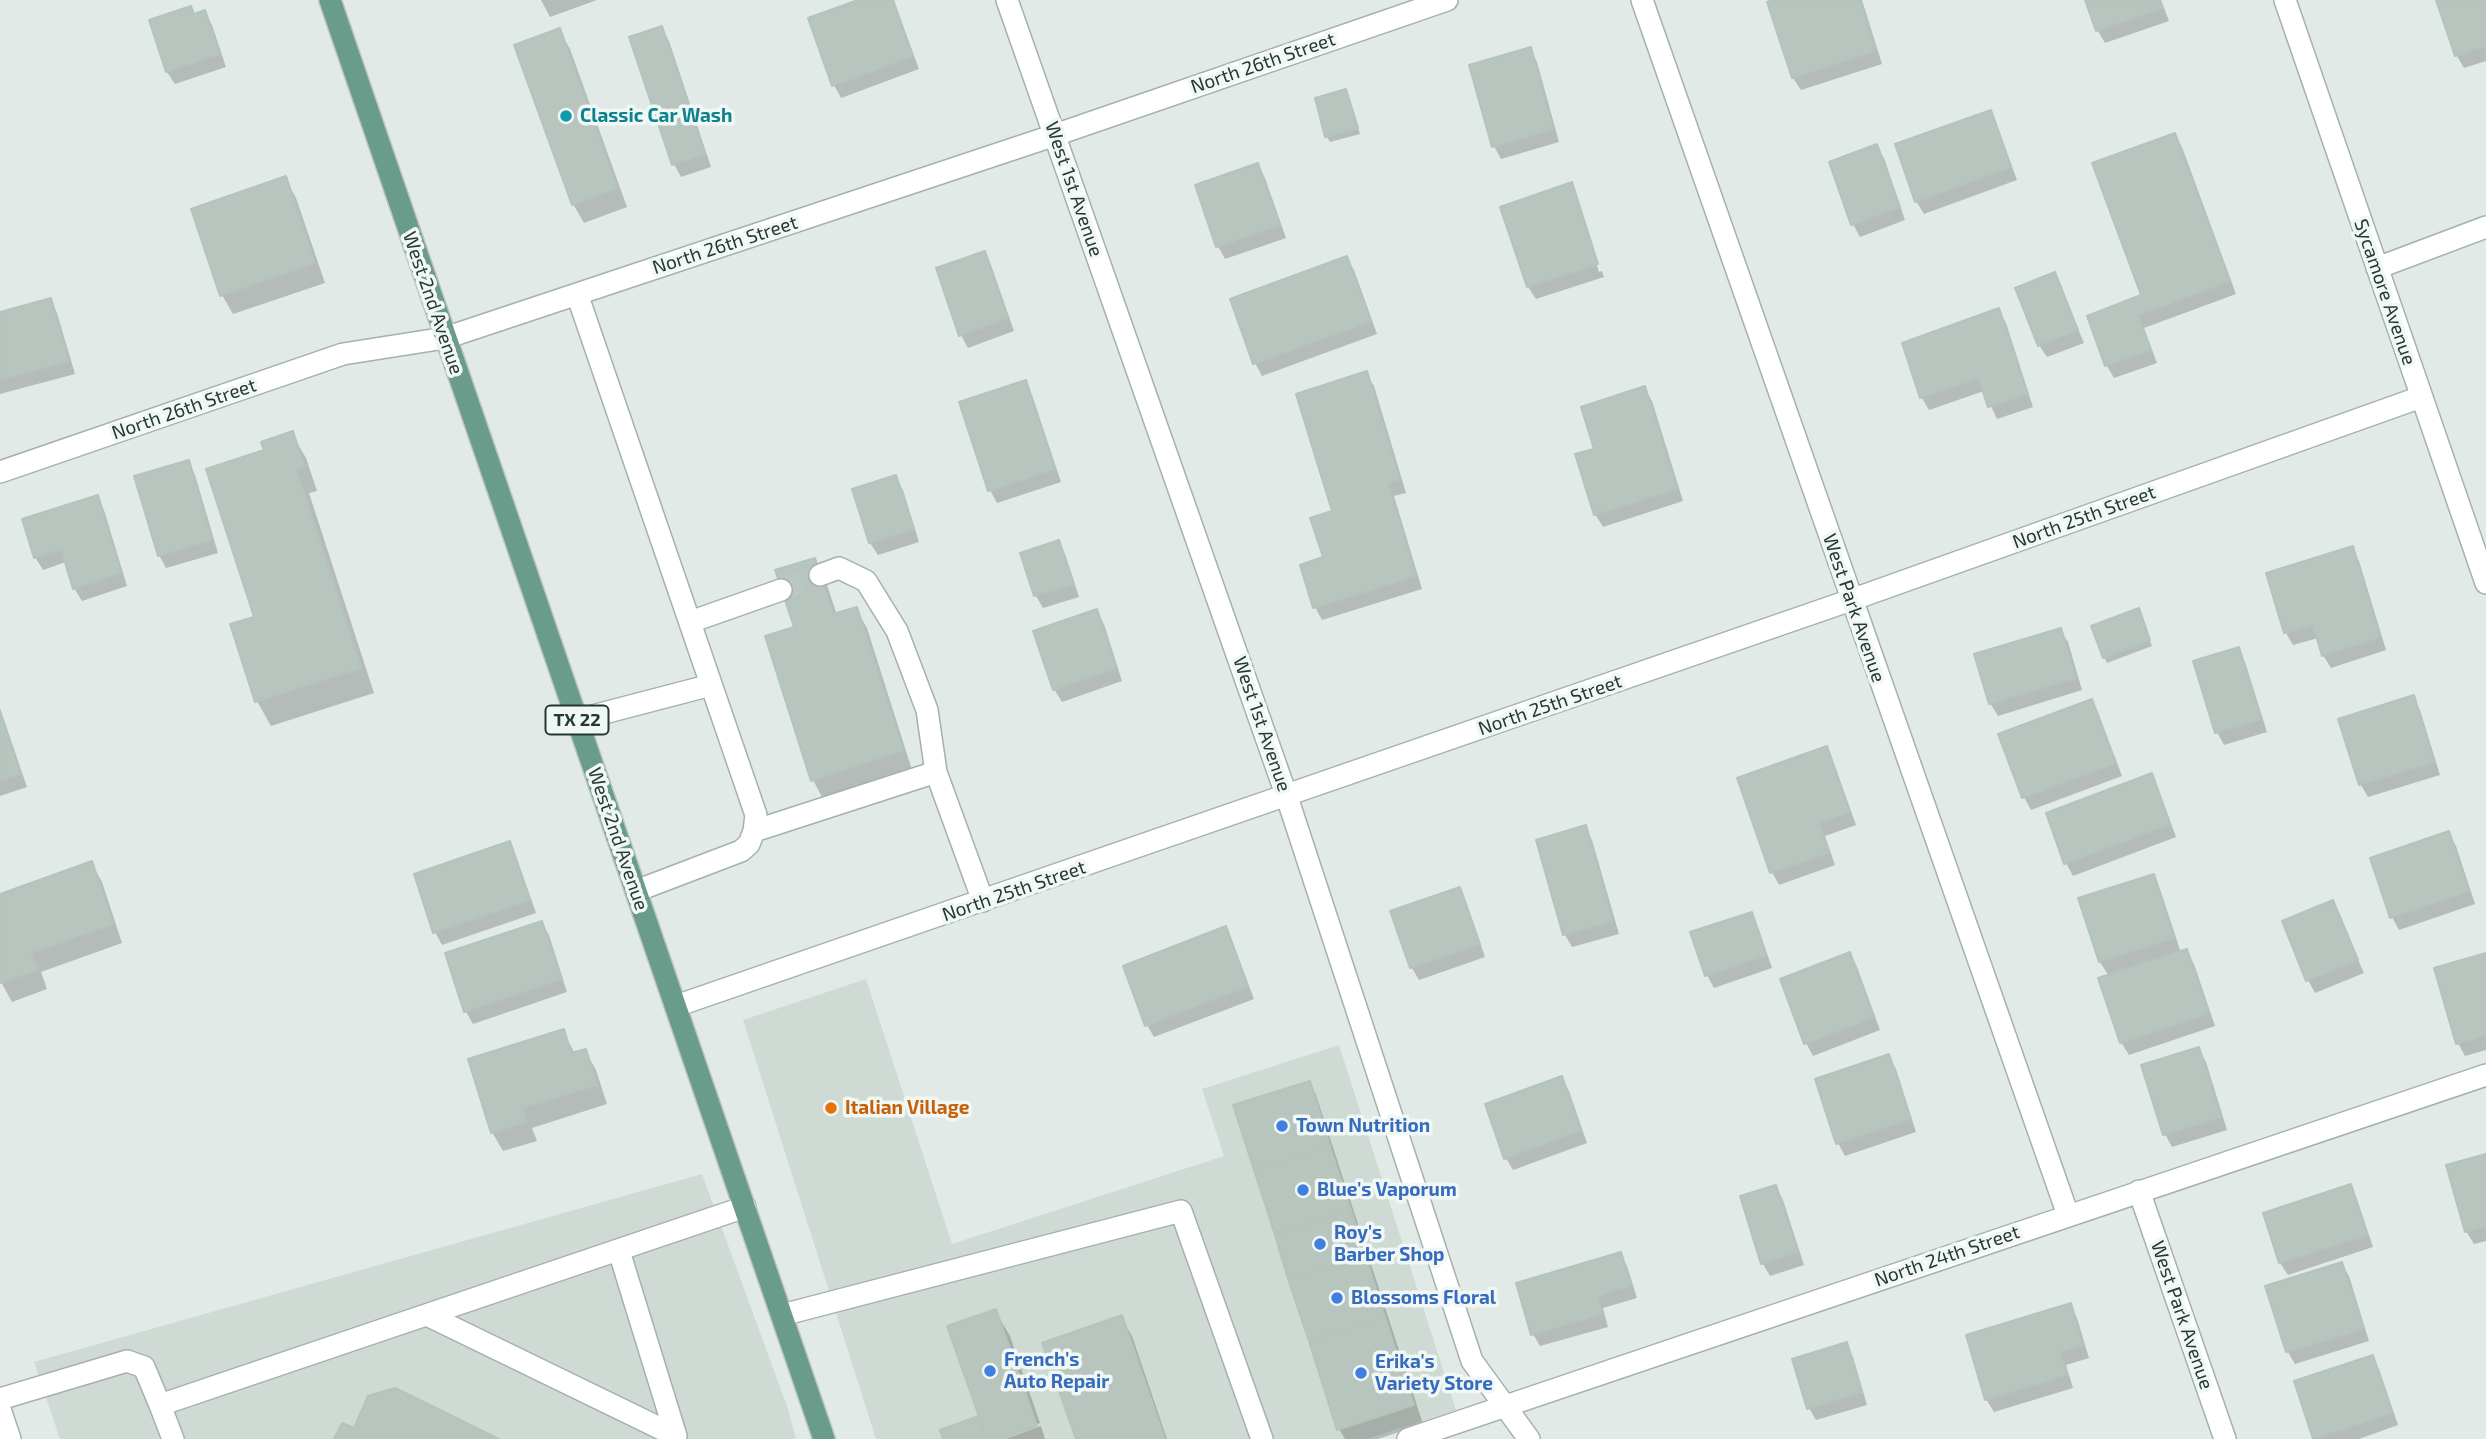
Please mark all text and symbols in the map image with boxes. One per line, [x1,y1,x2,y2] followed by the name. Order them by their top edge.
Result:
[1188,28,1338,98] street label: North 26th Street
[580,105,732,127] place label: Classic Car Wash
[558,108,574,124] marker: Classic Car Wash
[1040,118,1108,260] street label: West 1st Avenue
[650,211,800,279] street label: North 26th Street
[2349,216,2421,368] street label: Sycamore Avenue
[398,229,468,377] street label: West 2nd Avenue
[109,374,259,444] street label: North 26th Street
[2009,481,2159,553] street label: North 25th Street
[1818,531,1890,685] street label: West Park Avenue
[1228,653,1296,795] street label: West 1st Avenue
[1475,670,1625,740] street label: North 25th Street
[546,706,608,734] road number: TX 22
[583,765,653,913] street label: West 2nd Avenue
[939,856,1089,926] street label: North 25th Street
[845,1097,969,1119] place label: Italian Village
[823,1100,839,1116] marker: Italian Village
[1296,1115,1430,1137] place label: Town Nutrition
[1274,1118,1290,1134] marker: Town Nutrition
[1317,1179,1457,1201] place label: Blue's Vaporum
[1295,1182,1311,1198] marker: Blue's Vaporum
[1871,1220,2023,1292] street label: North 24th Street
[1334,1222,1444,1266] place label: Roy's Barber Shop
[1312,1236,1328,1252] marker: Roy's Barber Shop
[2146,1238,2218,1392] street label: West Park Avenue
[1351,1287,1496,1309] place label: Blossoms Floral
[1329,1290,1345,1306] marker: Blossoms Floral
[1004,1349,1109,1393] place label: French's Auto Repair
[1375,1351,1493,1395] place label: Erika's Variety Store
[982,1363,998,1379] marker: French's Auto Repair
[1353,1365,1369,1381] marker: Erika's Variety Store

